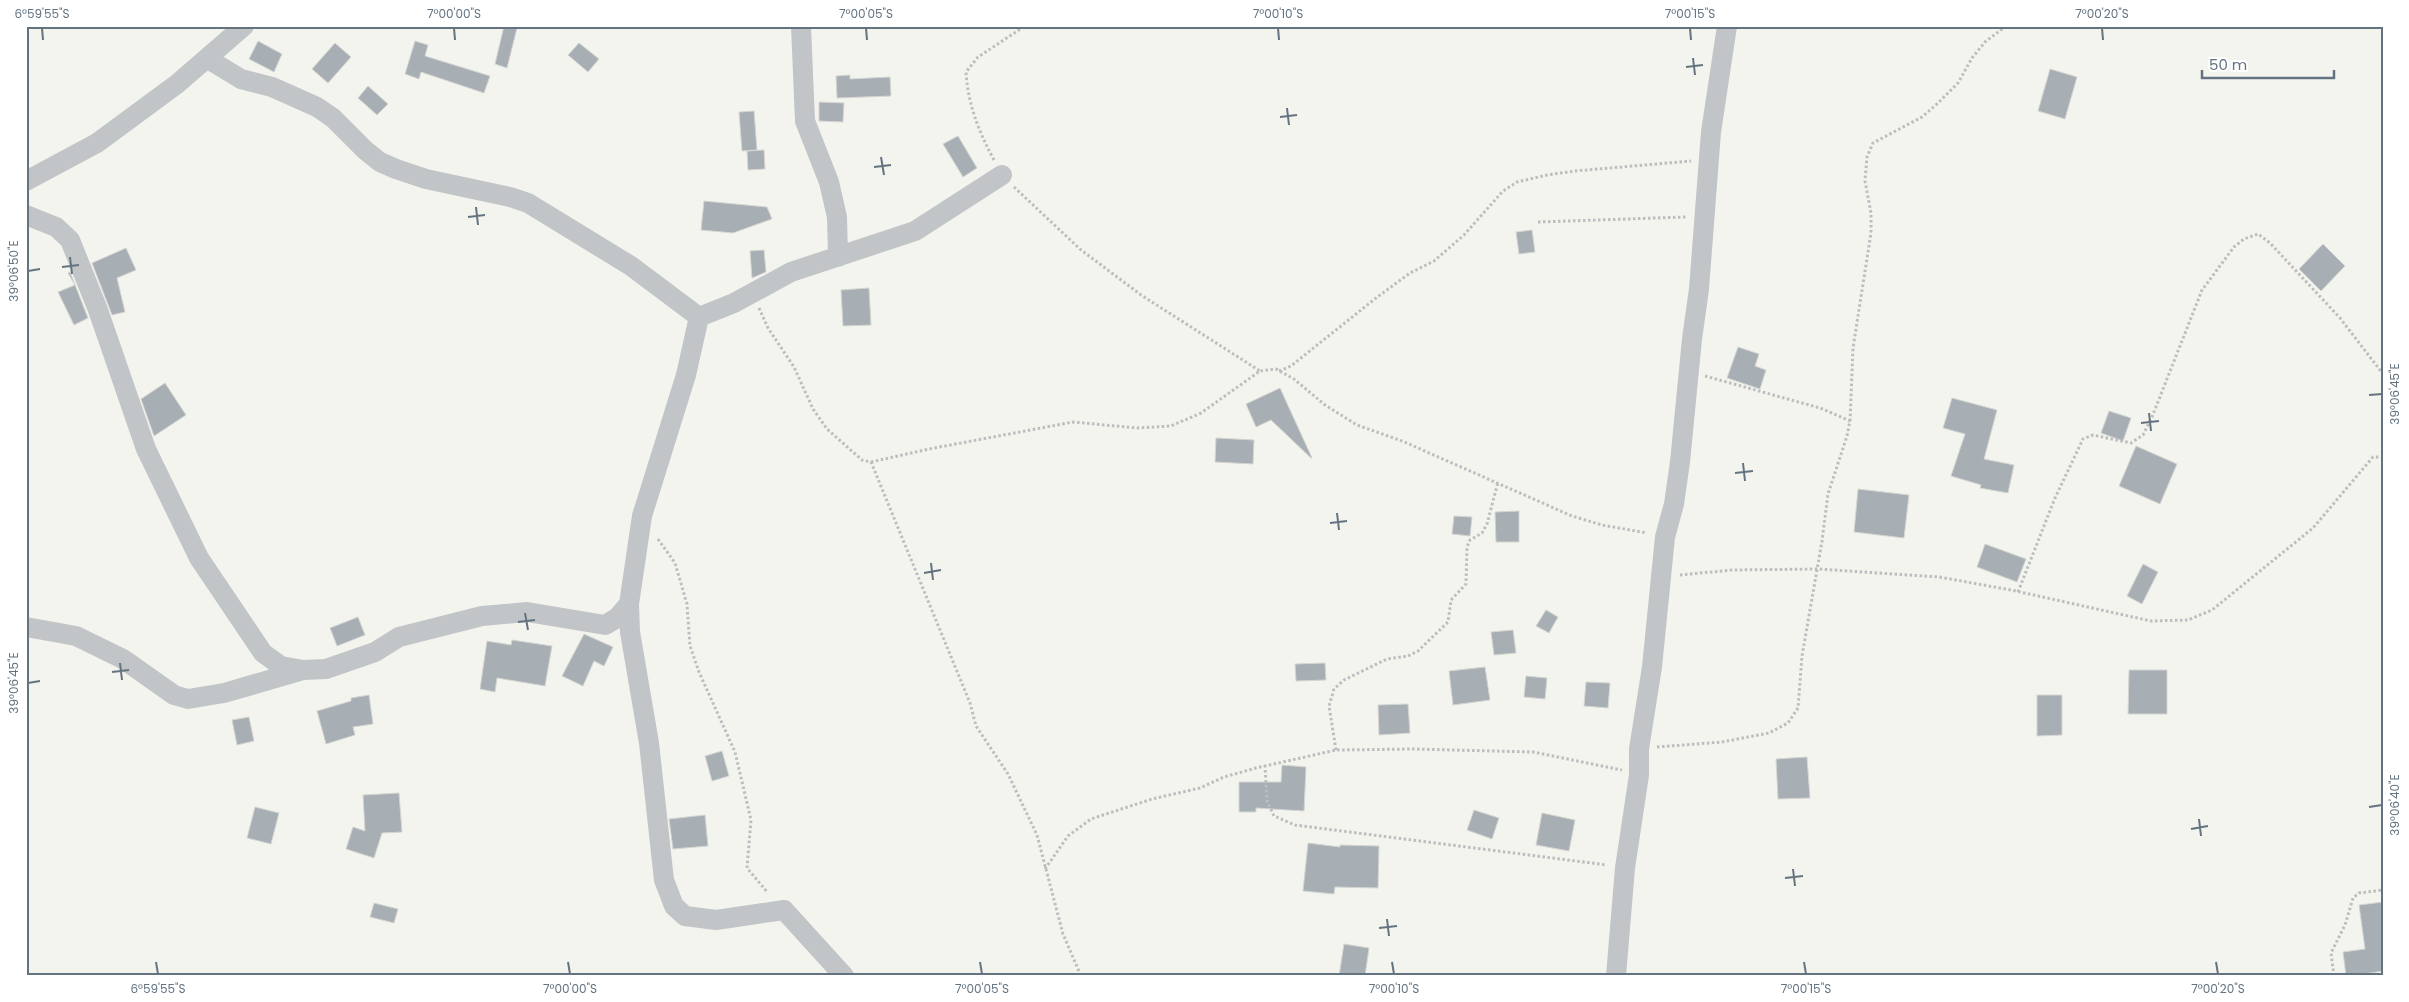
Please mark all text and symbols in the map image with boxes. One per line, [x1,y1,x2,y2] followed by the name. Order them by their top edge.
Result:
[14,5,70,22] text: 6°59'55"S
[427,5,481,22] text: 7°00'00"S
[839,5,893,22] text: 7°00'05"S
[1253,5,1303,22] text: 7°00'10"S
[1665,5,1715,22] text: 7°00'15"S
[2075,5,2129,22] text: 7°00'20"S
[2202,48,2334,80] scale bar
[2209,54,2247,75] text: 50 m
[5,240,22,302] text: 39°06'50"E
[2386,363,2403,425] text: 39°06'45"E
[5,652,22,714] text: 39°06'45"E
[2386,774,2403,836] text: 39°06'40"E
[130,980,186,997] text: 6°59'55"S
[543,980,597,997] text: 7°00'00"S
[955,980,1009,997] text: 7°00'05"S
[1369,980,1419,997] text: 7°00'10"S
[1781,980,1831,997] text: 7°00'15"S
[2191,980,2245,997] text: 7°00'20"S

